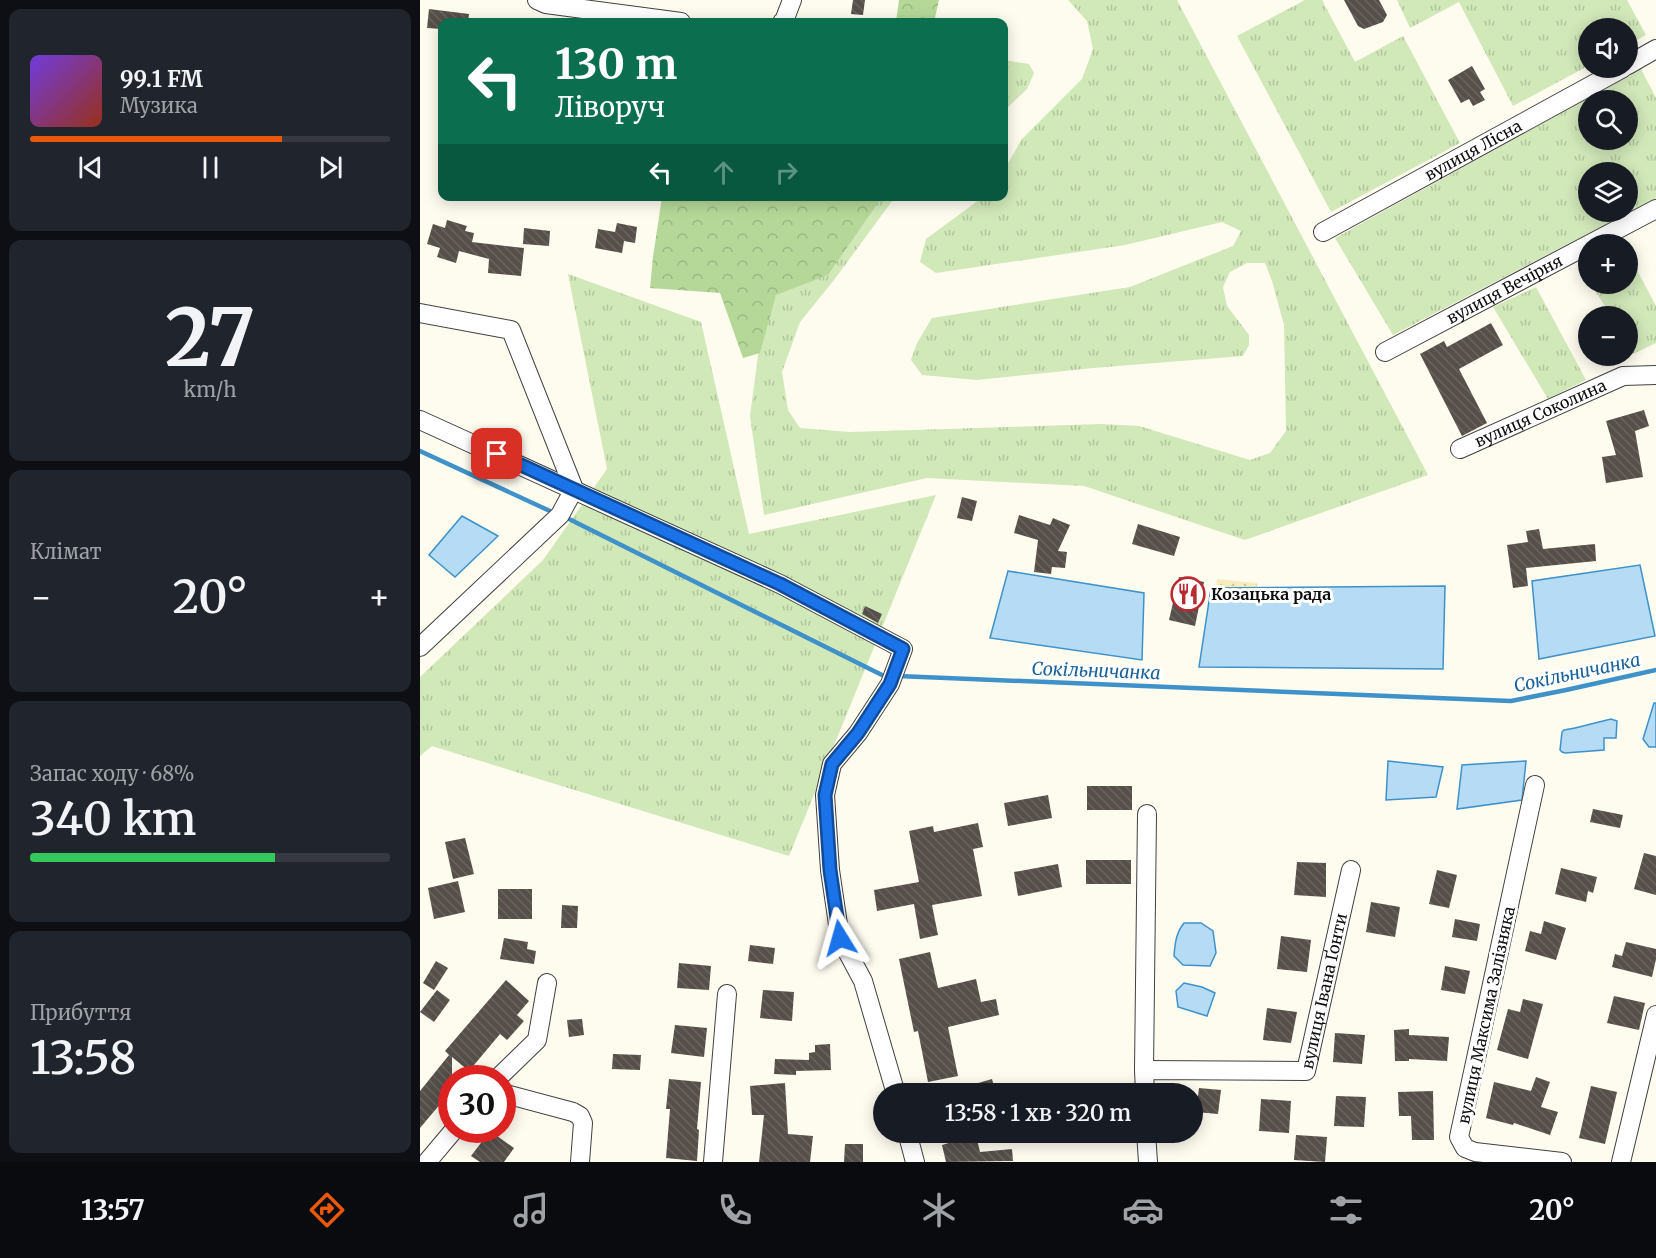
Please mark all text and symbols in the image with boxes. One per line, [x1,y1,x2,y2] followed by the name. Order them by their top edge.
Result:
[1578,18,1638,366] map controls
[1578,18,1638,78] button: sound
[555,38,677,90] text: 130 m
[456,42,534,120] icon: left
[120,65,203,93] text: 99.1 FM
[555,90,665,124] text: Ліворуч
[1578,90,1638,150] button: search
[120,93,198,118] text: Музика
[1421,115,1525,184] street label: вулиця Лісна
[74,151,107,184] icon: previous
[194,151,227,184] icon: pause
[314,151,347,184] icon: next
[644,156,677,189] icon: left
[707,156,740,189] icon: ahead
[770,156,803,189] icon: right
[1578,162,1638,222] button: layers
[1578,234,1638,294] button: +
[1443,250,1566,328] street label: вулиця Вечірня
[165,289,255,387] text: 27
[1578,306,1638,366] button: −
[1472,375,1609,451] street label: вулиця Соколина
[184,377,236,402] text: km/h
[471,428,522,479] pin
[480,437,513,470] icon: arrive
[30,539,102,564] text: Клімат
[172,569,248,625] text: 20°
[1170,576,1206,612] restaurant icon: Козацька рада
[30,577,52,618] text: −
[368,577,390,618] text: +
[1211,584,1331,604] place label: Козацька рада
[1511,648,1642,697] water label: Сокільничанка
[1031,657,1161,684] water label: Сокільничанка
[30,761,194,786] text: Запас ходу · 68%
[30,791,196,847] text: 340 km
[1453,904,1519,1126] street label: вулиця Максима Залізняка
[808,906,872,970] position arrow
[1297,911,1351,1071] street label: вулиця Івана Ґонти
[30,1000,131,1025] text: Прибуття
[30,1030,136,1086] text: 13:58
[438,1065,516,1143] speed limit sign: 30
[945,1099,1131,1127] text: 13:58 · 1 хв · 320 m
[306,1189,348,1231] icon: directions
[510,1189,552,1231] icon: music
[714,1189,756,1231] icon: phone
[918,1189,960,1231] icon: climate
[1122,1189,1164,1231] icon: car
[1325,1189,1367,1231] icon: filters
[81,1193,145,1227] text: 13:57
[1529,1193,1575,1227] text: 20°

